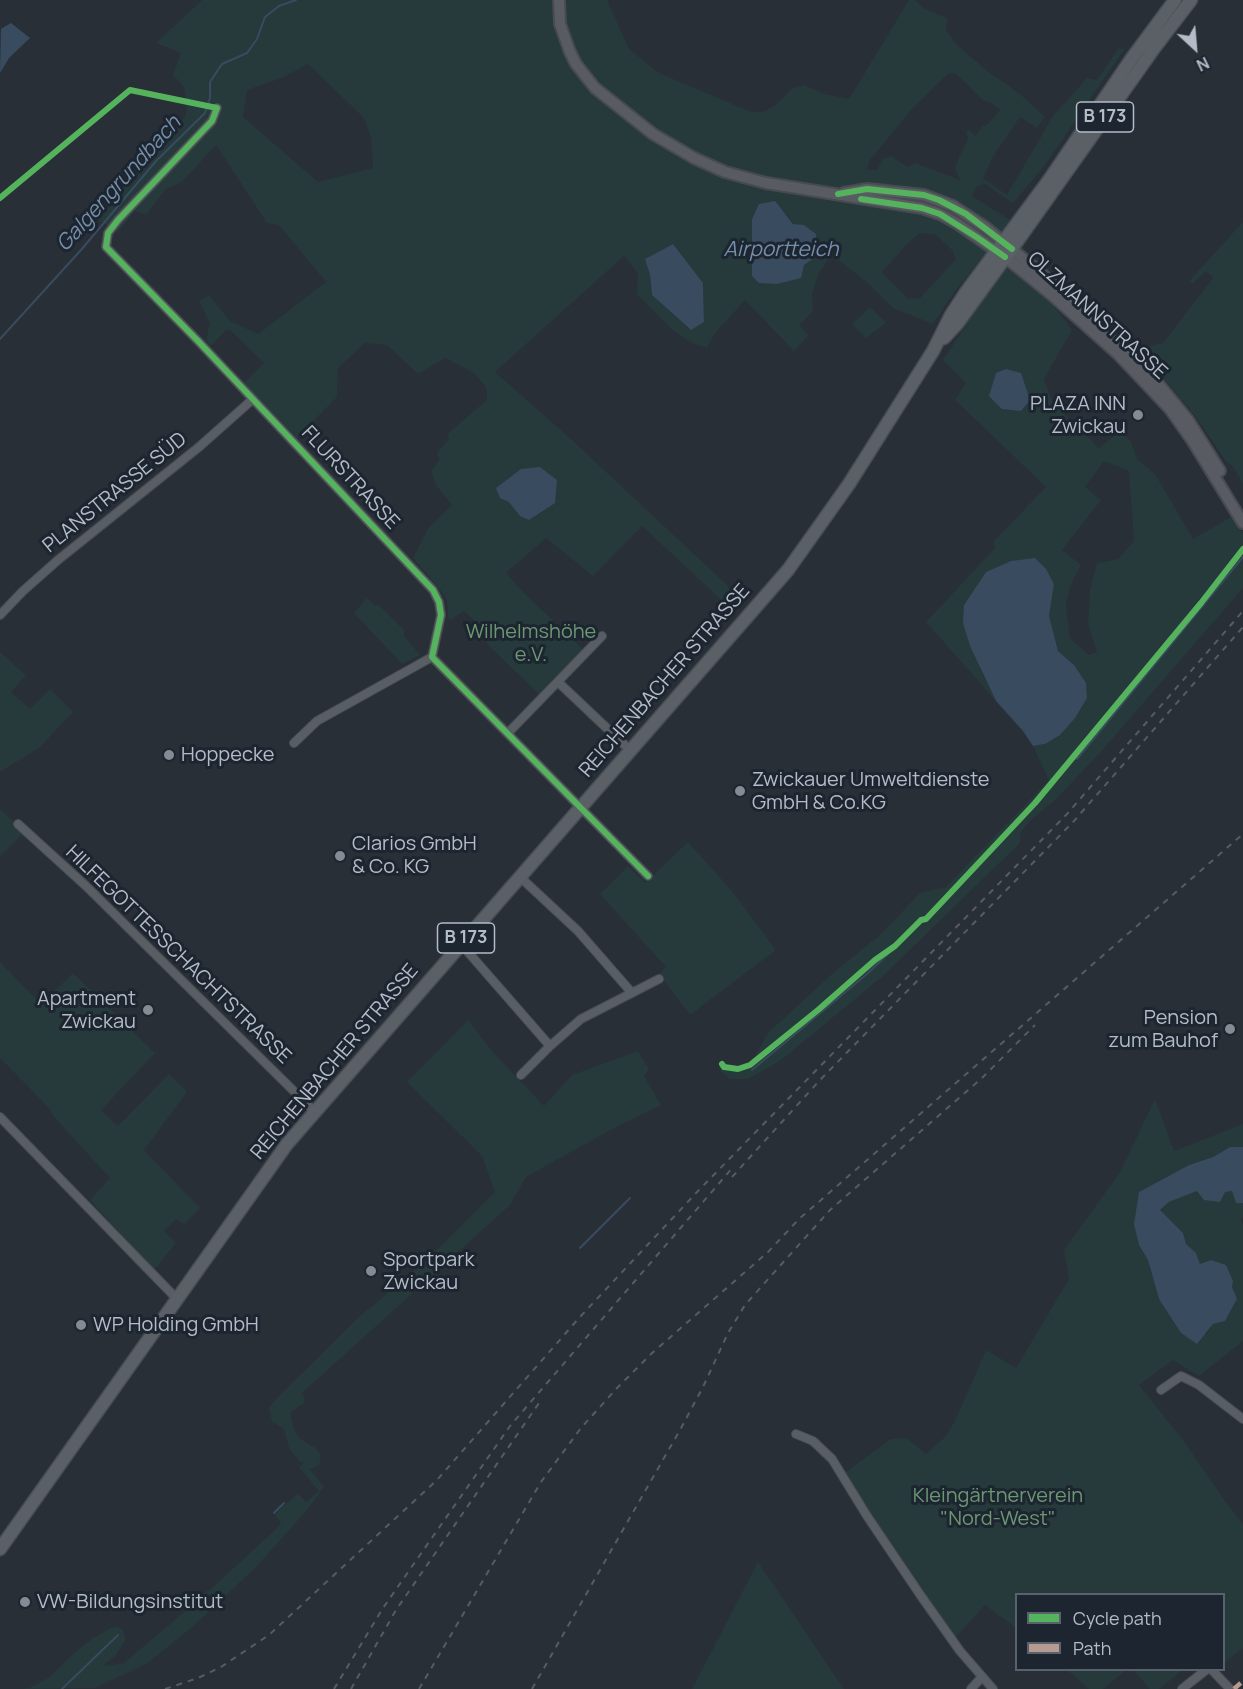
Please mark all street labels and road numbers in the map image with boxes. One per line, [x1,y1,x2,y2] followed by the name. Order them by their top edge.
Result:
[1076,102,1134,132] road number: B 173
[1022,247,1172,385] street label: OLZMANNSTRASSE
[296,421,404,535] street label: FLURSTRASSE
[38,428,192,558] street label: PLANSTRASSE SÜD
[575,580,755,782] street label: REICHENBACHER STRASSE
[60,841,296,1069] street label: HILFEGOTTESSCHACHTSTRASSE
[438,923,494,953] road number: B 173
[246,959,424,1165] street label: REICHENBACHER STRASSE

